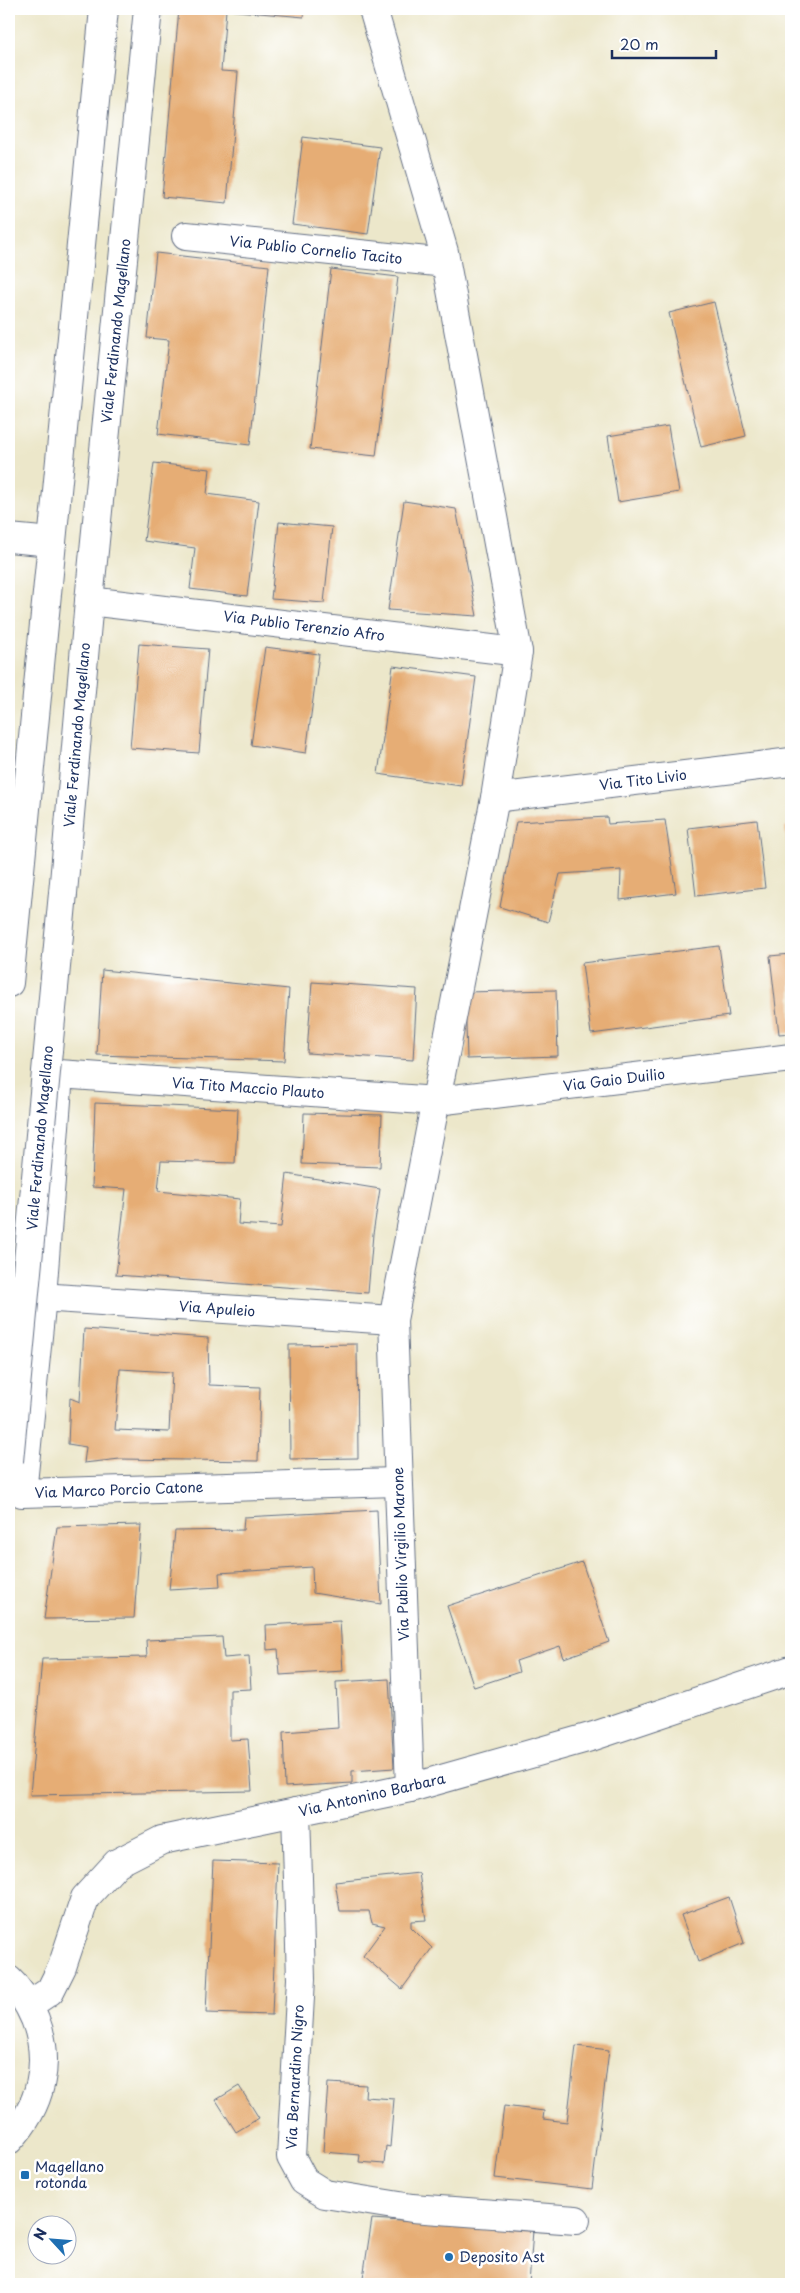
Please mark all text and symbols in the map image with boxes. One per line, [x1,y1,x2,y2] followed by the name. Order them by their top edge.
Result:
[612,28,716,60] scale bar
[620,32,659,55] text: 20 m
[229,230,404,269] street label: Via Publio Cornelio Tacito
[95,237,136,424] street label: Viale Ferdinando Magellano
[222,605,386,646] street label: Via Publio Terenzio Afro
[58,641,95,828] street label: Viale Ferdinando Magellano
[598,764,688,795] street label: Via Tito Livio
[21,1044,58,1231] street label: Viale Ferdinando Magellano
[562,1063,666,1096] street label: Via Gaio Duilio
[171,1072,325,1103] street label: Via Tito Maccio Plauto
[178,1295,256,1322] street label: Via Apuleio
[387,1467,414,1641] street label: Via Publio Virgilio Marone
[34,1476,204,1503] street label: Via Marco Porcio Catone
[297,1767,447,1822] street label: Via Antonino Barbara
[280,2004,309,2150] street label: Via Bernardino Nigro
[35,2156,104,2193] place label: Magellano rotonda
[19,2169,31,2181] marker: Magellano rotonda
[28,2216,78,2266] north arrow
[28,2224,52,2244] text: N
[459,2246,545,2267] place label: Deposito Ast
[443,2251,455,2263] marker: Deposito Ast

